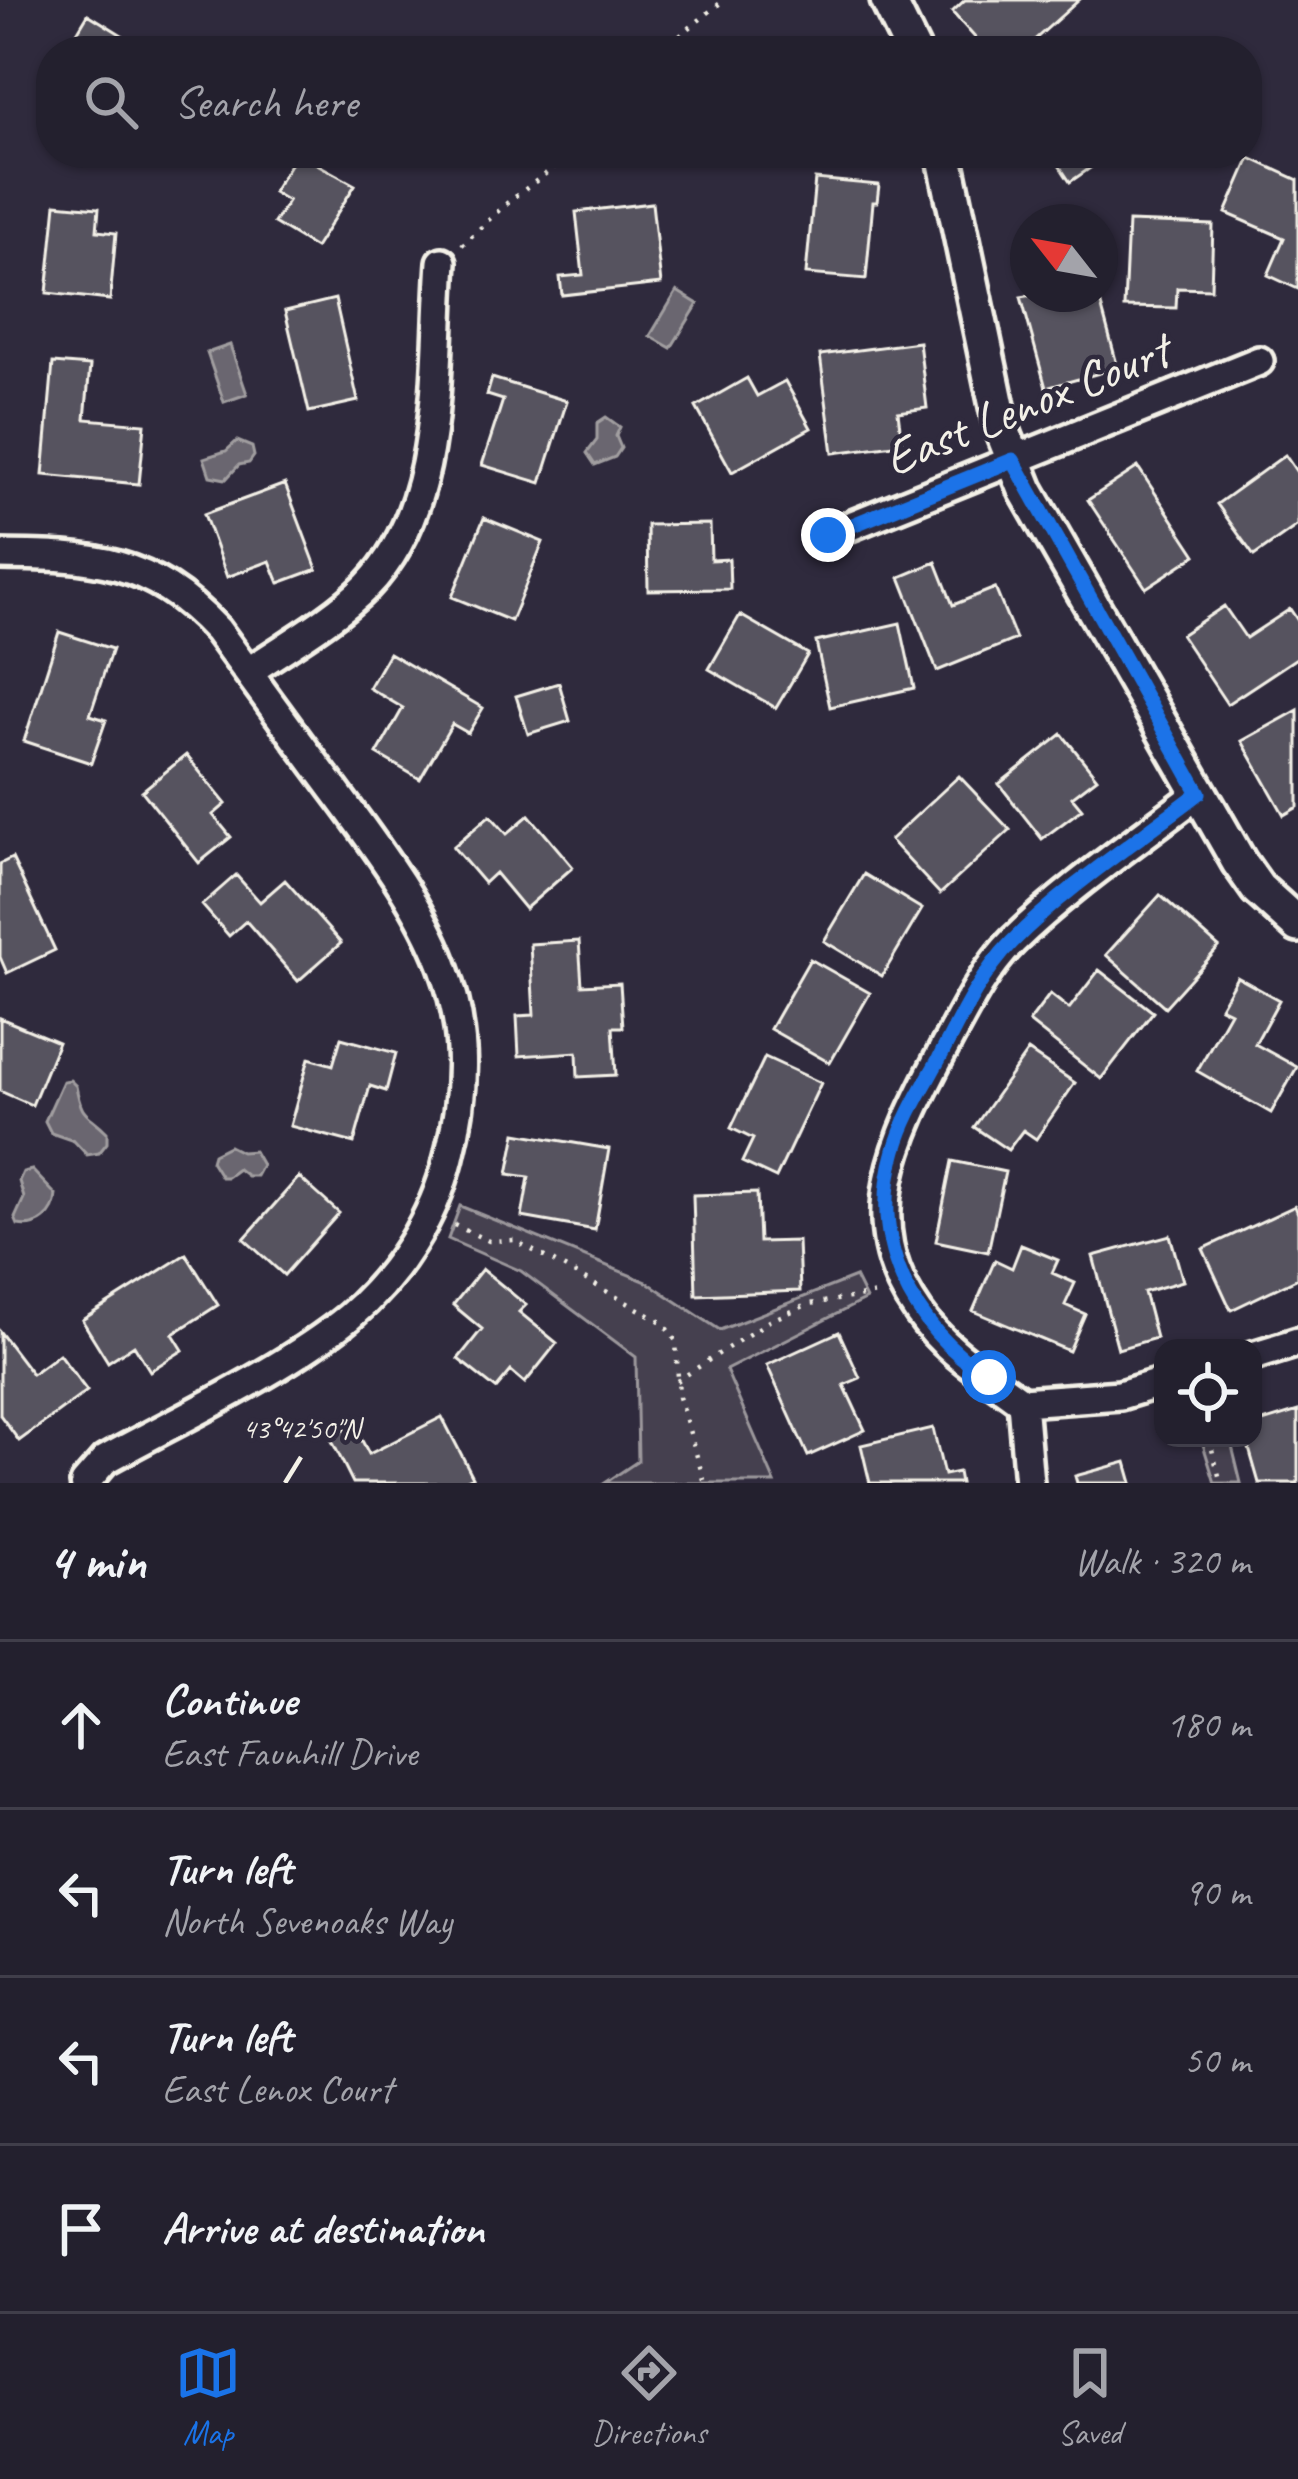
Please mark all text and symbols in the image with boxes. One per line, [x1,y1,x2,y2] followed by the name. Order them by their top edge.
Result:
[36,36,1262,168] search box
[78,69,144,135] icon: search
[174,74,357,131] text: Search here
[1010,204,1118,312] north arrow
[875,315,1184,490] street label: East Lenox Court
[801,508,855,562] route end
[1154,1339,1262,1447] map controls
[1154,1339,1262,1447] button: locate
[962,1350,1016,1404] route start
[242,1409,365,1447] text: 43°42'50"N
[48,1529,146,1593] text: 4 min
[1074,1537,1250,1586] text: Walk · 320 m
[162,1672,296,1729] text: Continue
[48,1692,114,1758] icon: ahead
[1166,1700,1250,1749] text: 180 m
[162,1729,417,1778] text: East Faunhill Drive
[162,1840,292,1897] text: Turn left
[48,1860,114,1926] icon: left
[1184,1868,1250,1917] text: 90 m
[162,1897,452,1946] text: North Sevenoaks Way
[162,2008,292,2065] text: Turn left
[48,2028,114,2094] icon: left
[1184,2036,1250,2085] text: 50 m
[162,2065,393,2114] text: East Lenox Court
[48,2196,114,2262] icon: arrive
[162,2200,484,2257] text: Arrive at destination
[175,2340,241,2454] tab: Map
[592,2340,706,2454] tab: Directions
[1057,2340,1123,2454] tab: Saved

